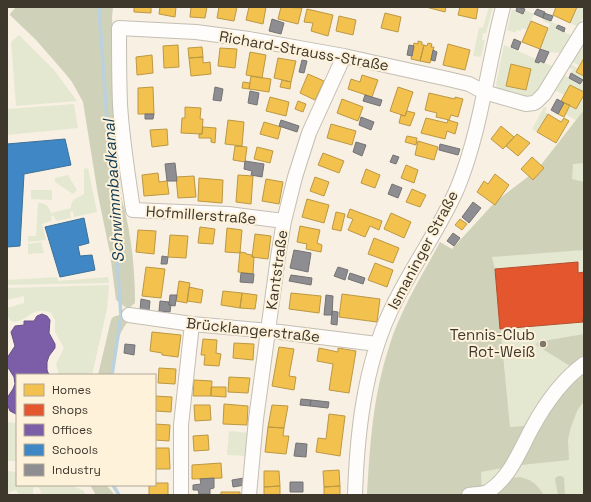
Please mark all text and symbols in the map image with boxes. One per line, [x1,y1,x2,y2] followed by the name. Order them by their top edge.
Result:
[218,26,391,75] street label: Richard-Strauss-Straße
[98,117,129,263] water label: Schwimmbadkanal
[383,187,462,312] street label: Ismaninger Straße
[145,201,257,228] street label: Hofmillerstraße
[261,229,292,311] street label: Kantstraße
[185,313,321,346] street label: Brücklangerstraße
[450,325,535,361] place label: Tennis-Club Rot-Weiß
[538,339,548,349] marker: Tennis-Club Rot-Weiß
[16,374,156,486] legend
[52,382,91,398] text: Homes
[52,402,88,418] text: Shops
[52,422,92,438] text: Offices
[52,442,98,458] text: Schools
[52,462,101,478] text: Industry

